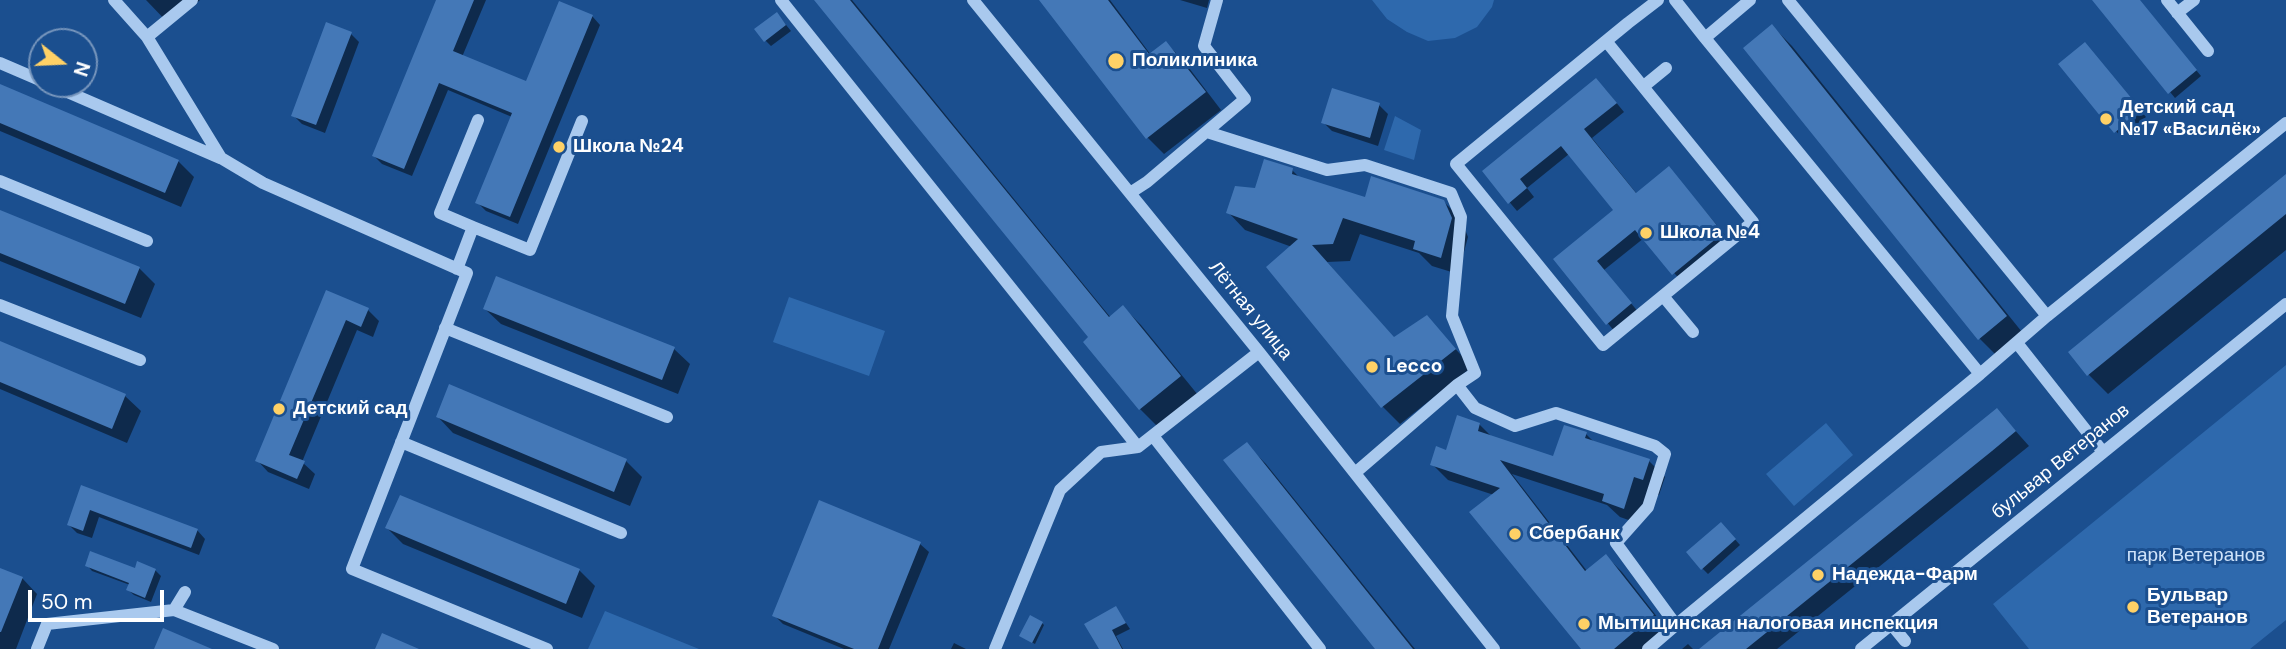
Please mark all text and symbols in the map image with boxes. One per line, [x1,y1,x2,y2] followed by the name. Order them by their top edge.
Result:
[28,28,98,98] north arrow
[1132,50,1257,72] place label: Поликлиника
[1106,51,1126,71] marker: Поликлиника
[68,59,96,79] text: N
[2120,97,2261,141] place label: Детский сад №17 «Василёк»
[2098,111,2114,127] marker: Детский сад №17 «Василёк»
[573,136,684,158] place label: Школа №24
[551,139,567,155] marker: Школа №24
[1660,222,1760,244] place label: Школа №4
[1638,225,1654,241] marker: Школа №4
[1203,257,1297,365] street label: Лётная улица
[1386,356,1442,378] place label: Lecco
[1364,359,1380,375] marker: Lecco
[293,398,407,420] place label: Детский сад
[1988,399,2134,525] street label: бульвар Ветеранов
[271,401,287,417] marker: Детский сад
[1529,523,1620,545] place label: Сбербанк
[1507,526,1523,542] marker: Сбербанк
[2127,545,2265,567] park label: парк Ветеранов
[1832,564,1978,586] place label: Надежда-Фарм
[1810,567,1826,583] marker: Надежда-Фарм
[32,576,168,620] scale bar
[2147,585,2248,629] place label: Бульвар Ветеранов
[41,588,92,616] text: 50 m
[2125,599,2141,615] marker: Бульвар Ветеранов
[1598,613,1938,635] place label: Мытищинская налоговая инспекция
[1576,616,1592,632] marker: Мытищинская налоговая инспекция

